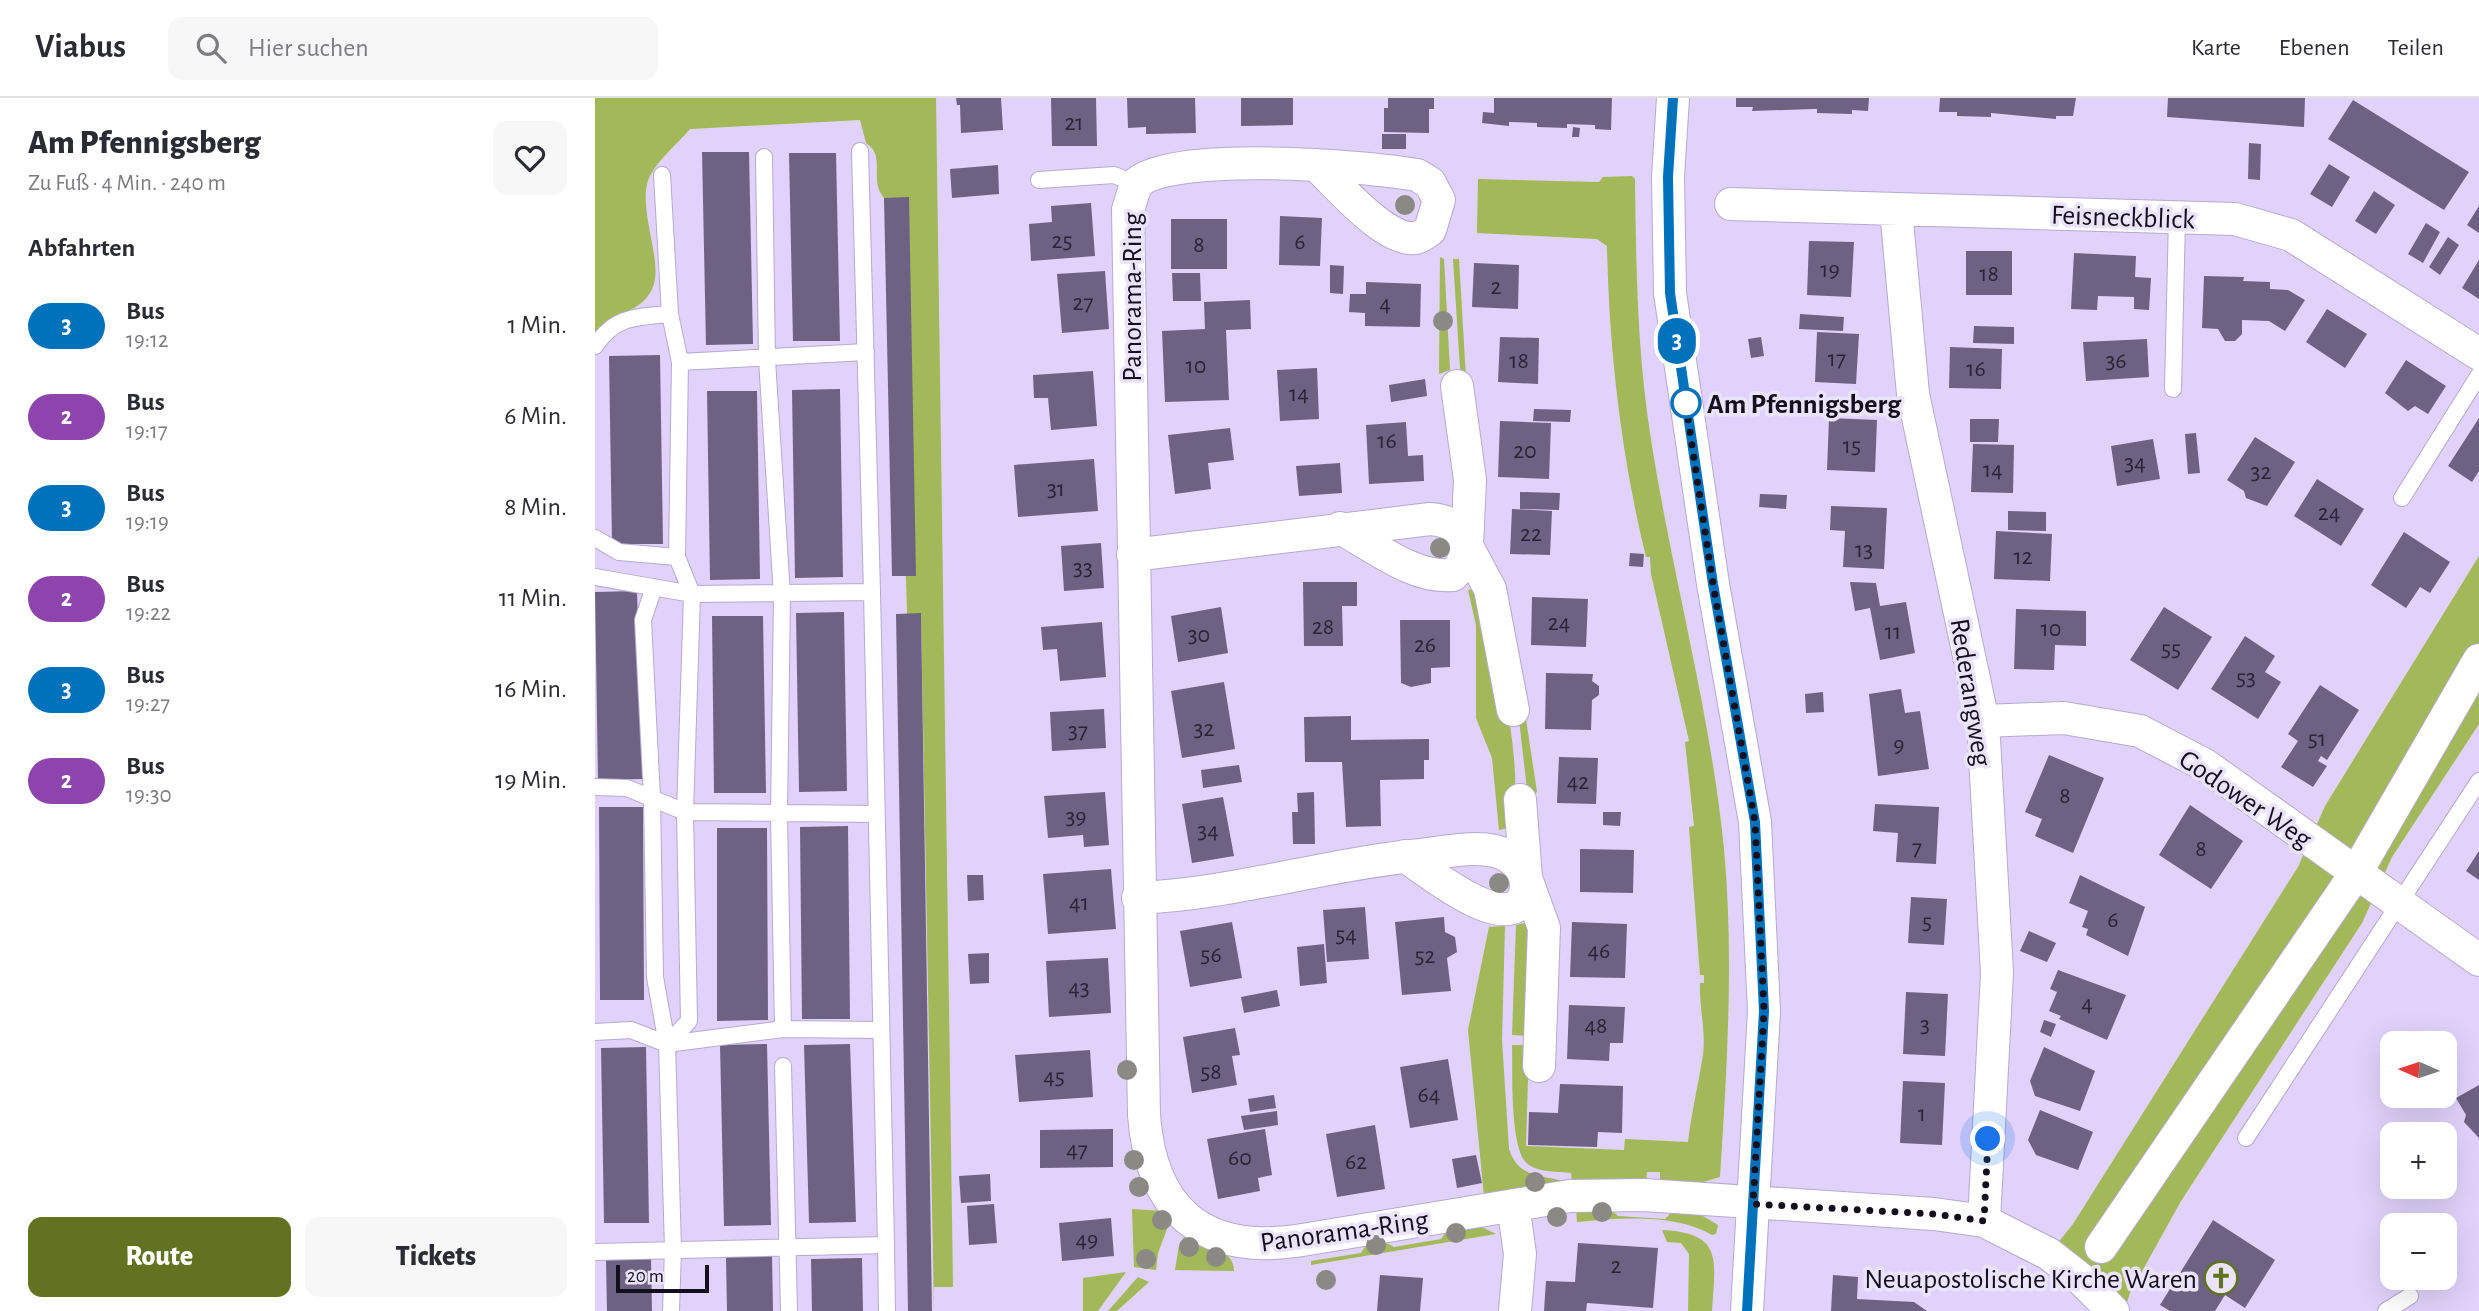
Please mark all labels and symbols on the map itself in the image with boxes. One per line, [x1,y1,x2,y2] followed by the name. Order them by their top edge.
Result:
[1064,111,1084,135] house number: 21
[2051,201,2195,235] street label: Feisneckblick
[1119,212,1147,382] street label: Panorama-Ring
[1052,229,1072,253] house number: 25
[1294,230,1306,254] house number: 6
[1193,233,1205,257] house number: 8
[1820,258,1840,282] house number: 19
[1979,262,1999,286] house number: 18
[1491,275,1502,299] house number: 2
[1073,291,1093,315] house number: 27
[1379,292,1391,316] house number: 4
[1654,318,1700,364] line badge: 3
[1828,347,1846,371] house number: 17
[1509,349,1529,373] house number: 18
[2105,349,2127,373] house number: 36
[1186,354,1206,378] house number: 10
[1966,357,1986,381] house number: 16
[1289,382,1309,406] house number: 14
[1671,388,1701,418] marker: Am Pfennigsberg
[1707,391,1902,419] place label: Am Pfennigsberg
[1377,429,1397,453] house number: 16
[1843,434,1861,458] house number: 15
[1513,439,1537,463] house number: 20
[2124,451,2146,475] house number: 34
[1983,458,2003,482] house number: 14
[2251,460,2271,484] house number: 32
[1047,477,1065,501] house number: 31
[2318,501,2340,525] house number: 24
[1520,522,1542,546] house number: 22
[1855,538,1873,562] house number: 13
[2013,545,2033,569] house number: 12
[1073,556,1093,580] house number: 33
[1548,611,1570,635] house number: 24
[1312,615,1334,639] house number: 28
[1945,616,1996,768] street label: Rederangweg
[2041,617,2061,641] house number: 10
[1885,620,1901,644] house number: 11
[1188,623,1210,647] house number: 30
[1414,633,1436,657] house number: 26
[2161,637,2181,661] house number: 55
[2236,666,2256,690] house number: 53
[1194,717,1214,741] house number: 32
[1068,719,1088,743] house number: 37
[2308,727,2326,751] house number: 51
[1893,733,1905,757] house number: 9
[2174,745,2316,854] street label: Godower Weg
[1567,770,1589,794] house number: 42
[2059,784,2071,808] house number: 8
[1065,805,1087,829] house number: 39
[1197,819,1219,843] house number: 34
[1912,836,1922,860] house number: 7
[2195,837,2207,861] house number: 8
[1069,891,1089,915] house number: 41
[2107,908,2119,932] house number: 6
[1922,910,1932,934] house number: 5
[1335,923,1357,947] house number: 54
[1588,939,1610,963] house number: 46
[1200,943,1222,967] house number: 56
[1415,944,1436,968] house number: 52
[1068,976,1090,1000] house number: 43
[2081,992,2093,1016] house number: 4
[1920,1013,1930,1037] house number: 3
[1585,1014,1607,1038] house number: 48
[2380,1031,2457,1108] north arrow
[1200,1060,1222,1084] house number: 58
[1043,1065,1065,1089] house number: 45
[1418,1083,1440,1107] house number: 64
[1918,1102,1926,1126] house number: 1
[1970,1121,2005,1156] your location
[1066,1138,1088,1162] house number: 47
[1228,1146,1252,1170] house number: 60
[1345,1150,1367,1174] house number: 62
[1258,1206,1430,1258] street label: Panorama-Ring
[1076,1228,1098,1252] house number: 49
[1611,1254,1622,1278] house number: 2
[2202,1259,2240,1297] church icon: Neuapostolische Kirche Waren
[616,1262,709,1294] scale bar
[1864,1266,2197,1294] place label: Neuapostolische Kirche Waren

